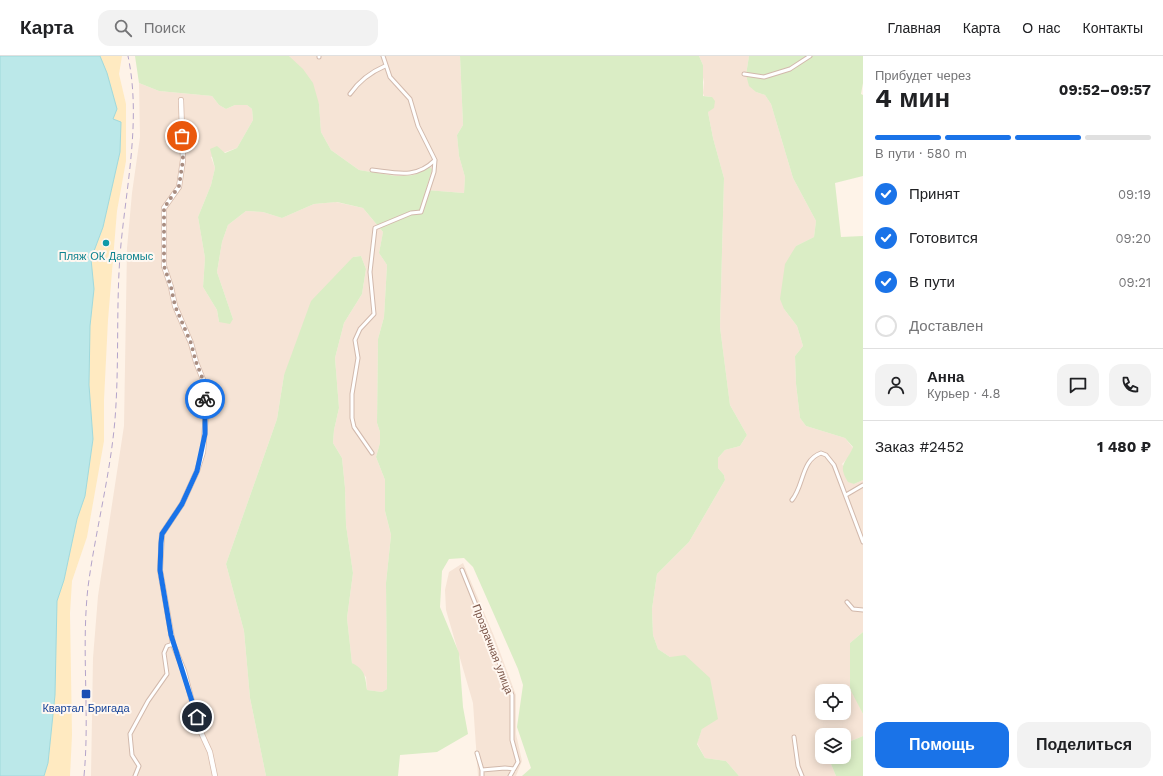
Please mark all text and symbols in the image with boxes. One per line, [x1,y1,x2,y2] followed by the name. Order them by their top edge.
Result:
[98,10,378,46] search box
[20,16,74,39] text: Карта
[112,17,134,39] icon: search
[144,19,185,37] text: Поиск
[888,20,941,36] text: Главная
[963,20,1000,36] text: Карта
[1022,20,1061,36] text: О нас
[1083,20,1143,36] text: Контакты
[875,68,971,83] text: Прибудет через
[1059,81,1151,99] text: 09:52–09:57
[875,83,950,113] text: 4 мин
[165,119,199,153] pin
[171,125,193,147] icon: bag
[875,146,967,161] text: В пути · 580 m
[875,183,897,205] icon: check
[909,185,960,203] text: Принят
[1118,187,1151,202] text: 09:19
[875,227,897,249] icon: check
[909,229,978,247] text: Готовится
[1115,231,1151,246] text: 09:20
[101,238,111,248] marker: Пляж ОК Дагомыс
[59,250,154,263] place label: Пляж ОК Дагомыс
[875,271,897,293] icon: check
[909,273,955,291] text: В пути
[1118,275,1151,290] text: 09:21
[909,317,983,335] text: Доставлен
[875,364,917,406] button: person
[1057,364,1099,406] button: chat
[1109,364,1151,406] button: phone
[927,368,964,386] text: Анна
[185,379,225,419] courier
[927,386,1000,401] text: Курьер · 4.8
[194,388,216,410] icon: bike
[875,438,964,456] text: Заказ #2452
[1097,438,1151,456] text: 1 480 ₽
[469,603,516,697] street label: Прозрачная улица
[815,684,851,764] map controls
[815,684,851,720] button: locate
[80,688,92,700] marker: Квартал Бригада
[180,700,214,734] pin
[42,702,130,715] place label: Квартал Бригада
[186,706,208,728] icon: home
[875,722,1009,768] button: Помощь
[1017,722,1151,768] button: Поделиться
[815,728,851,764] button: layers

